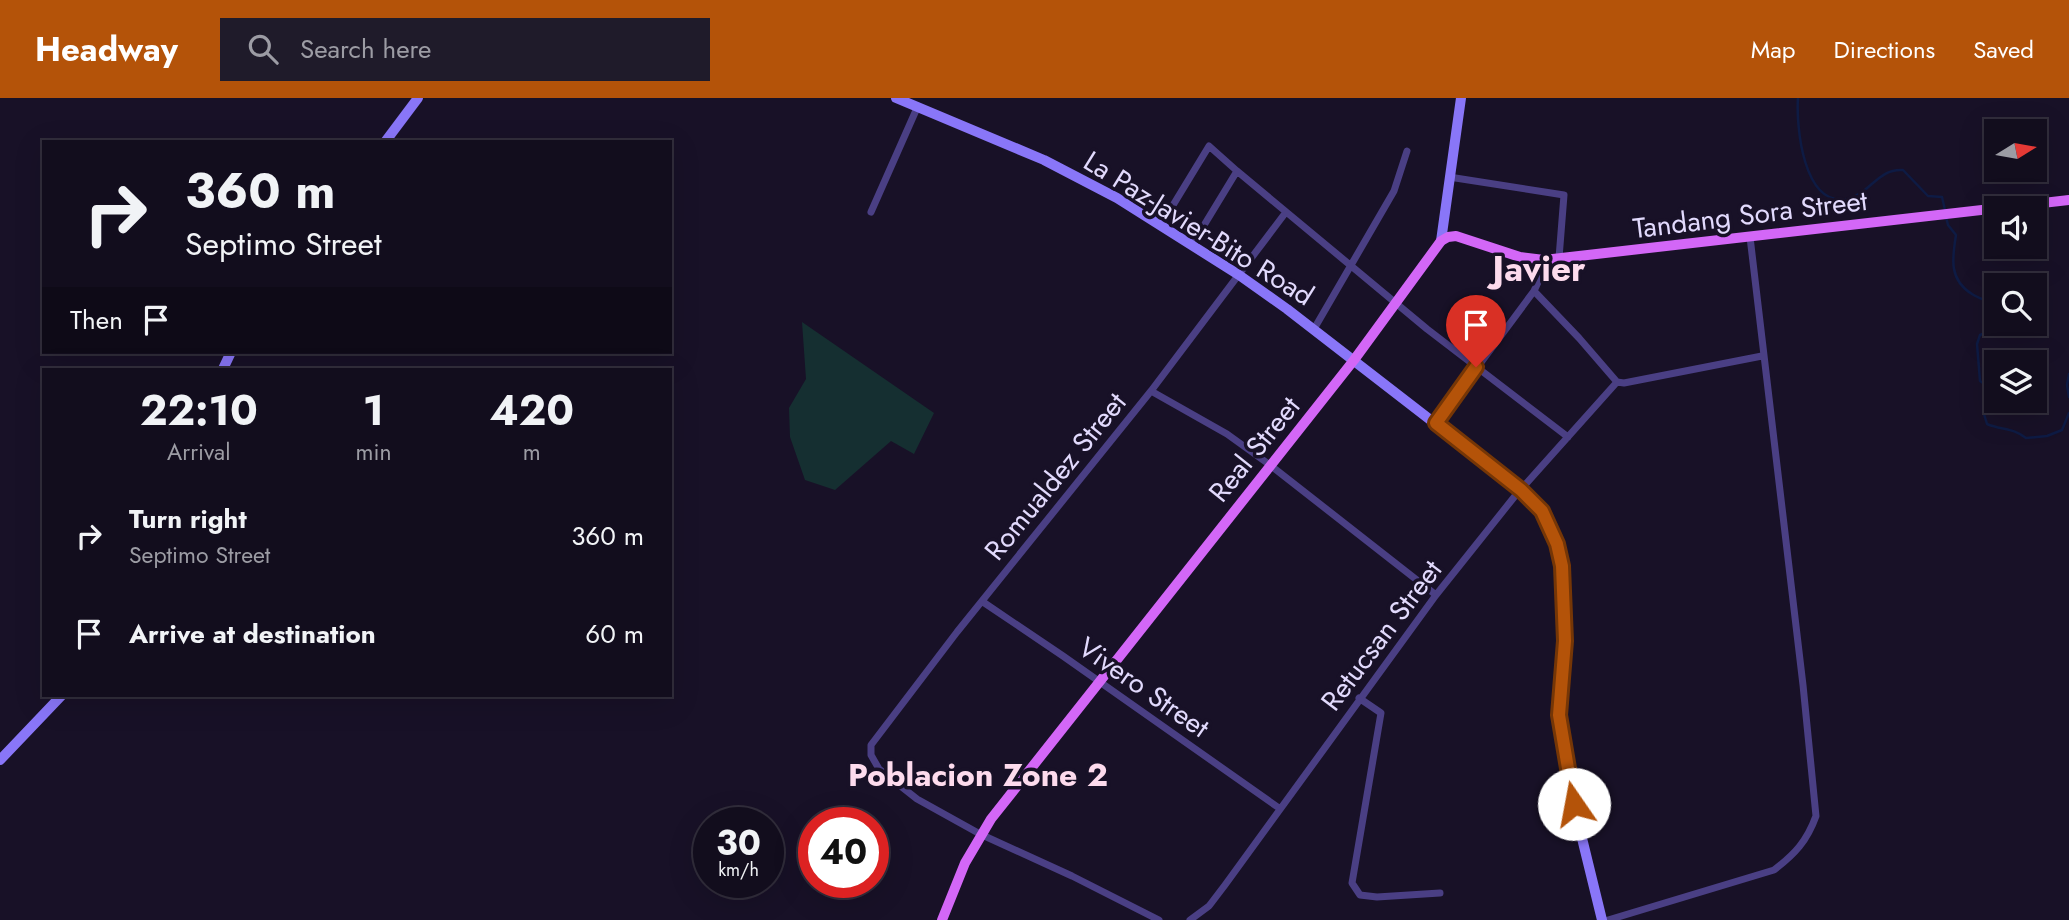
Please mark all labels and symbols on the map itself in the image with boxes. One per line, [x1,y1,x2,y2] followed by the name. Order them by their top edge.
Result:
[1984,119,2048,182] north arrow
[1076,141,1322,316] street label: La Paz-Javier-Bito Road
[1631,180,1870,249] street label: Tandang Sora Street
[1487,244,1586,294] district label: Javier
[1446,295,1506,367] pin
[975,383,1136,569] street label: Romualdez Street
[1199,388,1310,511] street label: Real Street
[1311,551,1452,719] street label: Retucsan Street
[1070,627,1218,748] street label: Vivero Street
[848,752,1108,798] district label: Poblacion Zone 2
[1537,767,1611,841] position arrow
[798,807,889,898] speed limit sign: 40

